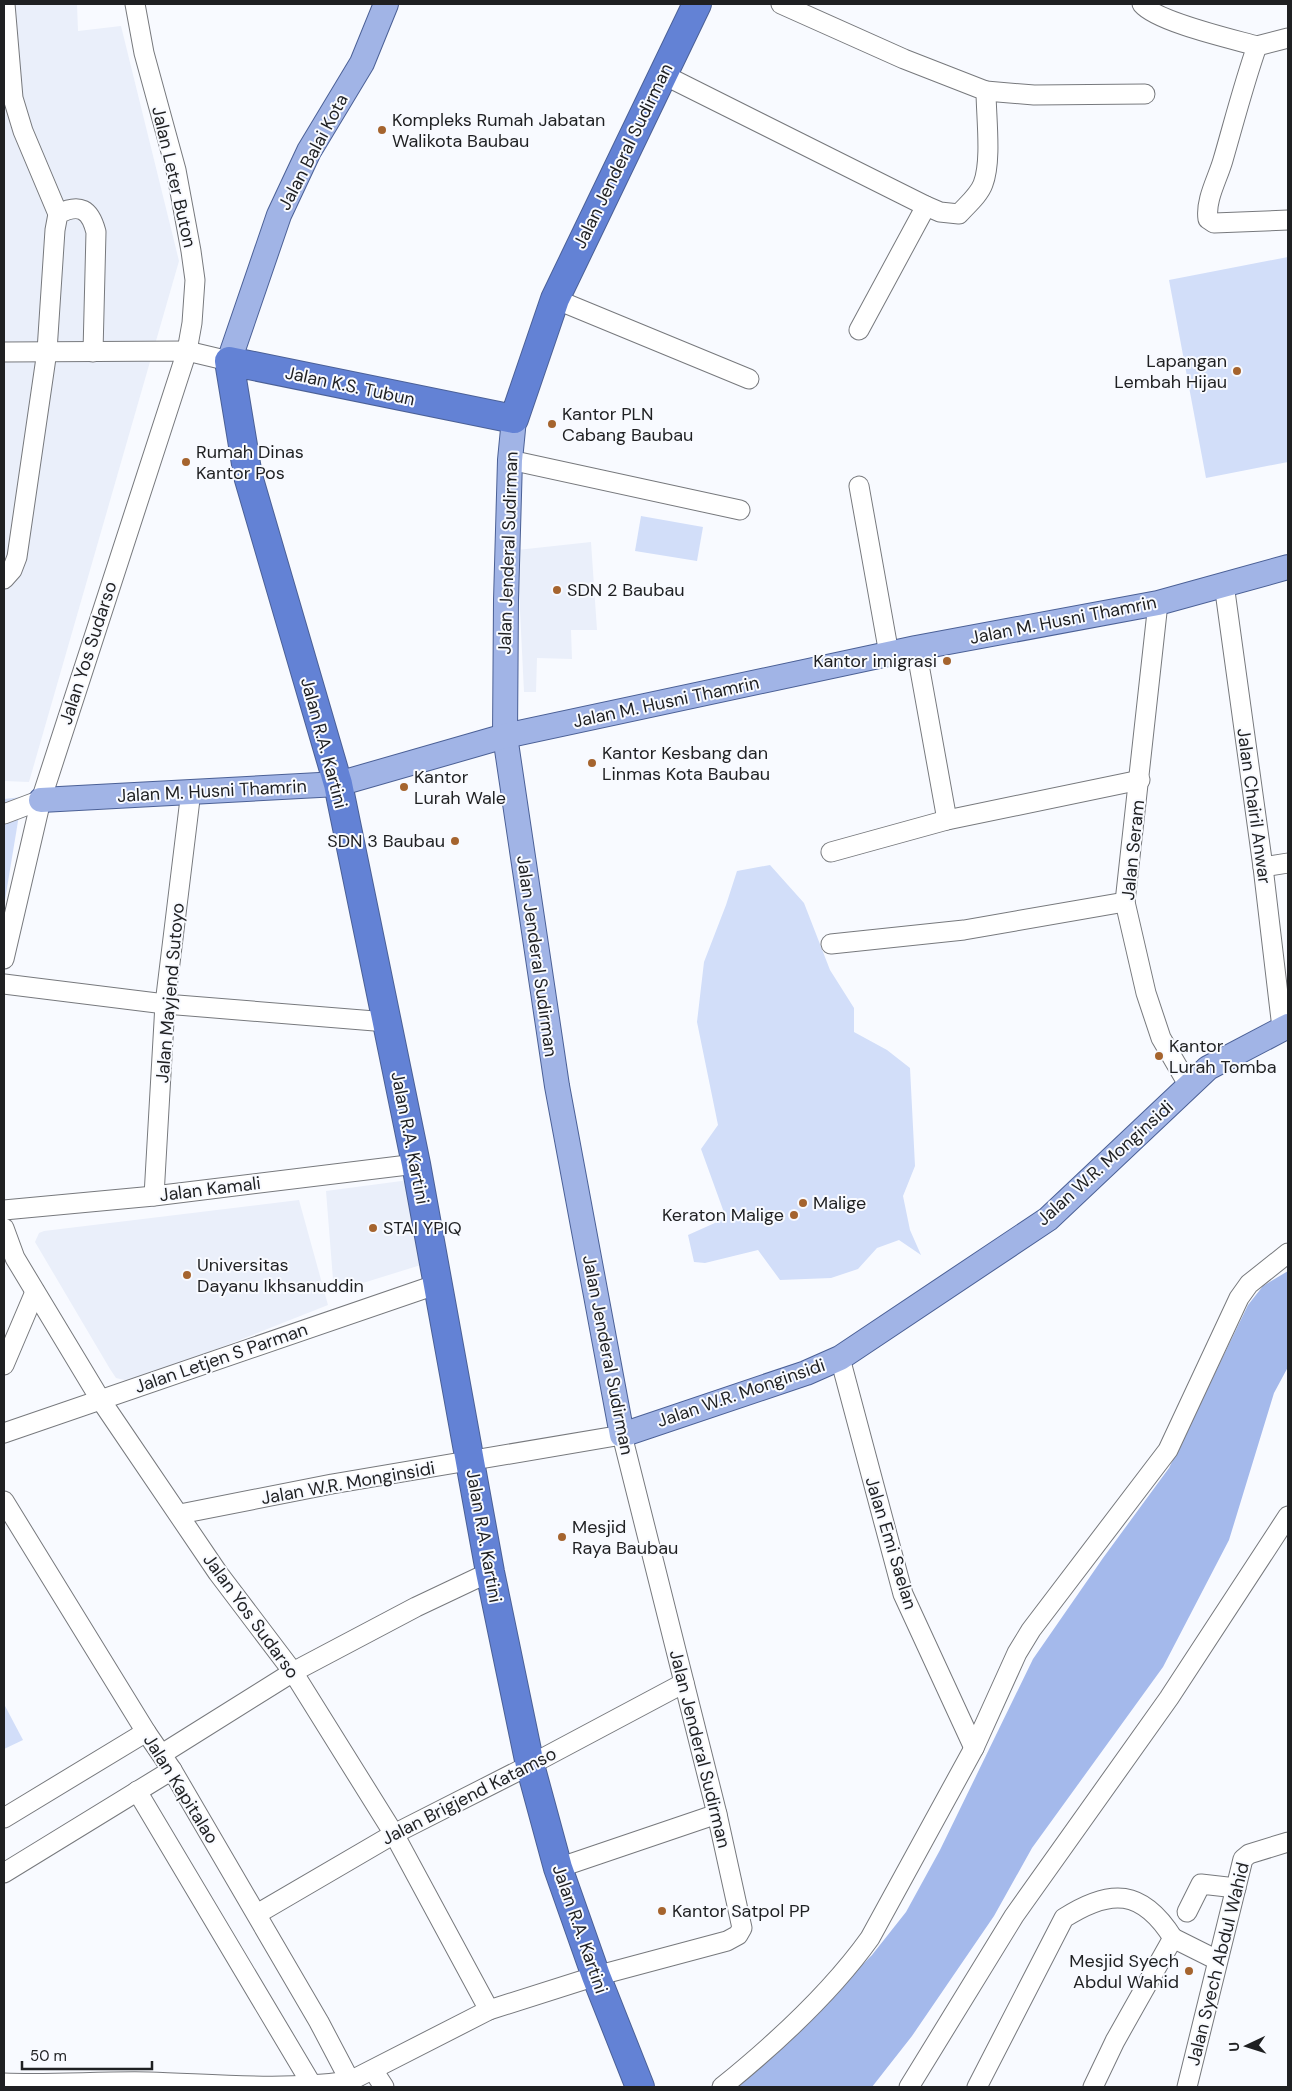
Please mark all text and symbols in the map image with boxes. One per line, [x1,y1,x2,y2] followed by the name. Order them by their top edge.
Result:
[568,59,678,253] street label: Jalan Jenderal Sudirman
[272,90,354,214] street label: Jalan Balai Kota
[146,104,202,250] street label: Jalan Leter Buton
[392,108,605,153] place label: Kompleks Rumah Jabatan Walikota Baubau
[376,124,388,136] marker: Kompleks Rumah Jabatan Walikota Baubau
[1114,349,1227,394] place label: Lapangan Lembah Hijau
[283,361,417,411] street label: Jalan K.S. Tubun
[1231,365,1243,377] marker: Lapangan Lembah Hijau
[562,402,693,447] place label: Kantor PLN Cabang Baubau
[546,418,558,430] marker: Kantor PLN Cabang Baubau
[196,440,304,485] place label: Rumah Dinas Kantor Pos
[492,451,524,655] street label: Jalan Jenderal Sudirman
[180,456,192,468] marker: Rumah Dinas Kantor Pos
[54,578,122,728] street label: Jalan Yos Sudarso
[567,578,685,602] place label: SDN 2 Baubau
[551,584,563,596] marker: SDN 2 Baubau
[968,590,1158,650] street label: Jalan M. Husni Thamrin
[813,649,937,673] place label: Kantor imigrasi
[941,655,953,667] marker: Kantor imigrasi
[571,671,761,733] street label: Jalan M. Husni Thamrin
[295,675,353,811] street label: Jalan R.A. Kartini
[1231,727,1277,886] street label: Jalan Chairil Anwar
[602,741,770,786] place label: Kantor Kesbang dan Linmas Kota Baubau
[586,757,598,769] marker: Kantor Kesbang dan Linmas Kota Baubau
[414,765,506,810] place label: Kantor Lurah Wale
[117,774,307,808] street label: Jalan M. Husni Thamrin
[398,781,410,793] marker: Kantor Lurah Wale
[1116,799,1150,901] street label: Jalan Seram
[327,829,445,853] place label: SDN 3 Baubau
[449,835,461,847] marker: SDN 3 Baubau
[511,854,563,1058] street label: Jalan Jenderal Sudirman
[150,902,190,1084] street label: Jalan Mayjend Sutoyo
[1169,1034,1277,1079] place label: Kantor Lurah Tomba
[1153,1050,1165,1062] marker: Kantor Lurah Tomba
[385,1069,435,1207] street label: Jalan R.A. Kartini
[1031,1095,1179,1231] street label: Jalan W.R. Monginsidi
[158,1171,262,1207] street label: Jalan Kamali
[813,1191,866,1215] place label: Malige
[797,1197,809,1209] marker: Malige
[662,1203,784,1227] place label: Keraton Malige
[788,1209,800,1221] marker: Keraton Malige
[383,1216,462,1240] place label: STAI YPIQ
[367,1222,379,1234] marker: STAI YPIQ
[197,1253,364,1298] place label: Universitas Dayanu Ikhsanuddin
[577,1253,639,1457] street label: Jalan Jenderal Sudirman
[181,1269,193,1281] marker: Universitas Dayanu Ikhsanuddin
[131,1317,311,1399] street label: Jalan Letjen S Parman
[654,1353,828,1433] street label: Jalan W.R. Monginsidi
[259,1456,437,1510] street label: Jalan W.R. Monginsidi
[460,1467,508,1605] street label: Jalan R.A. Kartini
[859,1474,923,1612] street label: Jalan Emi Saelan
[572,1515,678,1560] place label: Mesjid Raya Baubau
[556,1531,568,1543] marker: Mesjid Raya Baubau
[197,1549,305,1683] street label: Jalan Yos Sudarso
[664,1647,736,1851] street label: Jalan Jenderal Sudirman
[138,1730,224,1848] street label: Jalan Kapitalao
[377,1741,561,1851] street label: Jalan Brigjend Katamso
[1181,1860,1255,2068] street label: Jalan Syech Abdul Wahid
[547,1861,613,1997] street label: Jalan R.A. Kartini
[672,1899,810,1923] place label: Kantor Satpol PP
[656,1905,668,1917] marker: Kantor Satpol PP
[1069,1949,1179,1994] place label: Mesjid Syech Abdul Wahid
[1183,1965,1195,1977] marker: Mesjid Syech Abdul Wahid
[1222,2021,1272,2071] north arrow
[22,2038,152,2070] scale bar
[1225,2041,1243,2052] text: U
[30,2046,67,2066] text: 50 m

